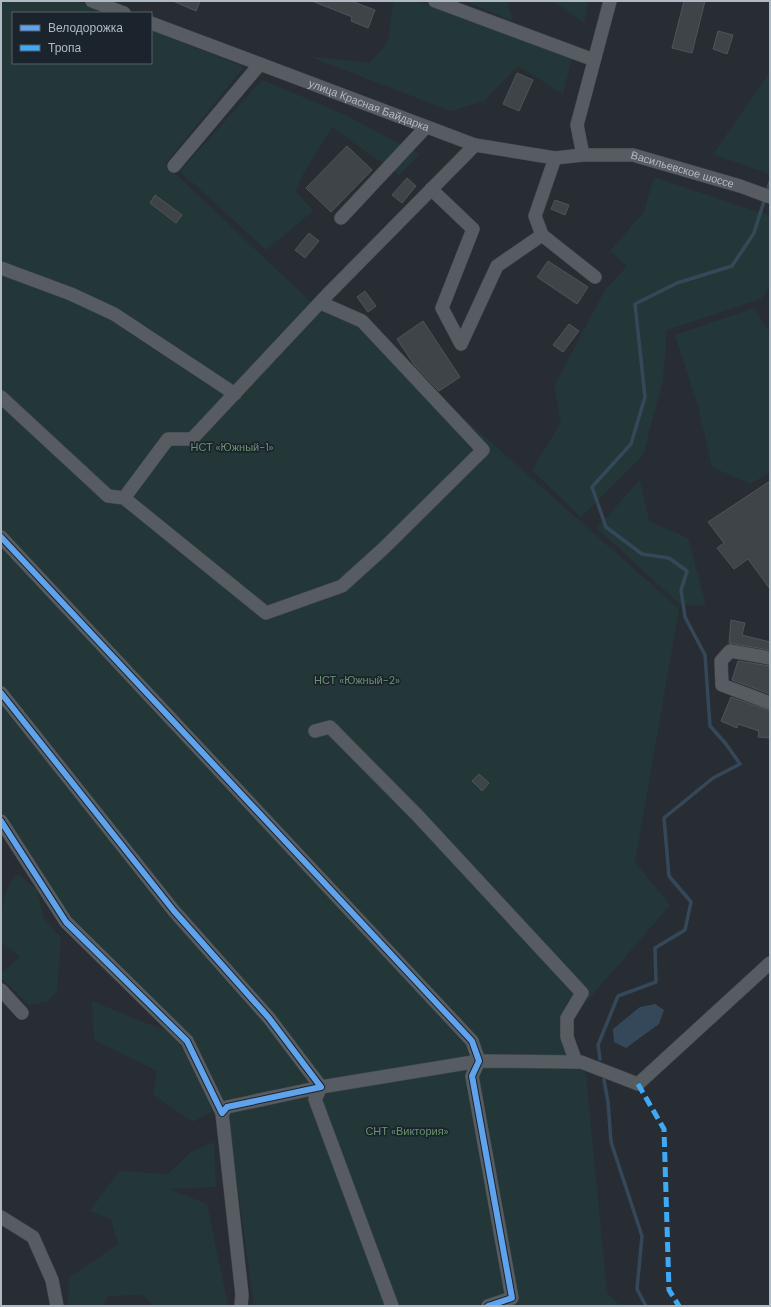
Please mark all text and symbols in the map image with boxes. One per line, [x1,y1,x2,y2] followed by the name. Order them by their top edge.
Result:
[12,12,152,64] legend
[48,20,123,36] text: Велодорожка
[48,40,82,56] text: Тропа
[307,76,432,134] street label: улица Красная Байдарка
[629,148,736,191] street label: Васильевское шоссе
[190,440,274,454] park label: НСТ «Южный-1»
[314,673,400,687] park label: НСТ «Южный-2»
[365,1124,449,1138] park label: СНТ «Виктория»

